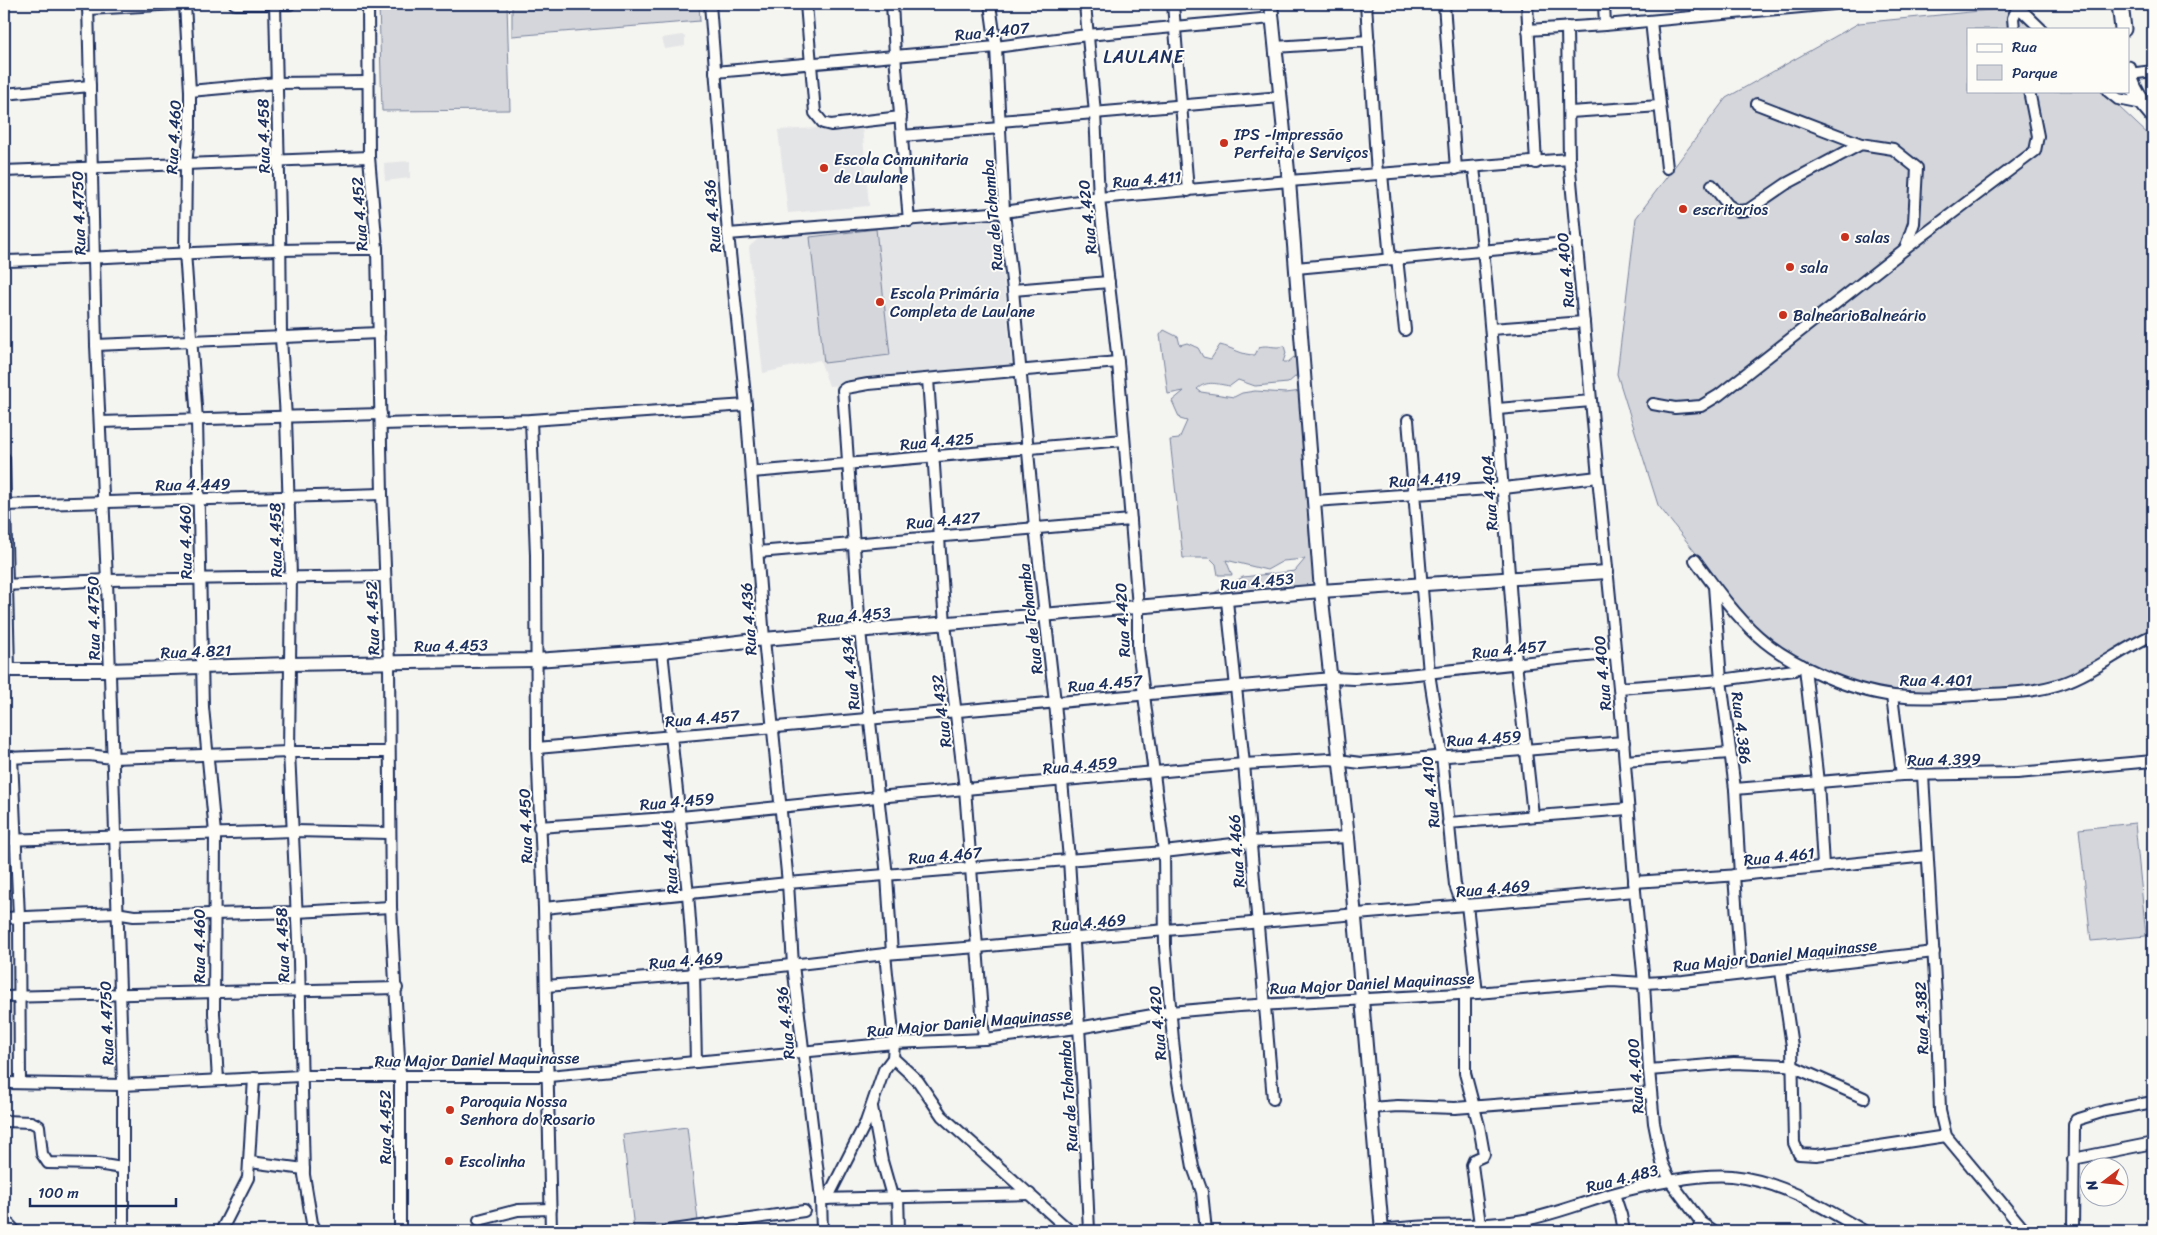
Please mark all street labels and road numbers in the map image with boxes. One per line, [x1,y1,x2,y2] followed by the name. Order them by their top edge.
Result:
[953,13,1032,50] street label: Rua 4.407
[248,98,279,174] street label: Rua 4.458
[157,99,190,175] street label: Rua 4.460
[973,157,1012,272] street label: Rua de Tchamba
[1111,162,1183,197] street label: Rua 4.411
[63,170,94,256] street label: Rua 4.4750
[342,176,377,252] street label: Rua 4.452
[695,178,730,254] street label: Rua 4.436
[1069,178,1106,256] street label: Rua 4.420
[1548,231,1583,309] street label: Rua 4.400
[899,424,976,459] street label: Rua 4.425
[1472,454,1507,532] street label: Rua 4.404
[1388,463,1462,496] street label: Rua 4.419
[155,469,231,500] street label: Rua 4.449
[260,502,291,578] street label: Rua 4.458
[905,503,982,538] street label: Rua 4.427
[170,504,201,579] street label: Rua 4.460
[1009,561,1052,676] street label: Rua de Tchamba
[1219,564,1295,599] street label: Rua 4.453
[78,576,109,660] street label: Rua 4.4750
[357,580,388,656] street label: Rua 4.452
[731,581,766,656] street label: Rua 4.436
[1106,582,1139,658] street label: Rua 4.420
[816,598,892,633] street label: Rua 4.453
[414,630,488,661] street label: Rua 4.453
[1471,631,1548,668] street label: Rua 4.457
[1585,634,1620,712] street label: Rua 4.400
[832,635,869,711] street label: Rua 4.434
[160,636,232,667] street label: Rua 4.821
[1067,666,1144,701] street label: Rua 4.457
[1900,666,1972,695] street label: Rua 4.401
[923,673,960,749] street label: Rua 4.432
[1723,690,1760,766] street label: Rua 4.386
[664,701,741,736] street label: Rua 4.457
[1446,721,1523,756] street label: Rua 4.459
[1907,744,1981,775] street label: Rua 4.399
[1041,748,1119,783] street label: Rua 4.459
[1412,754,1449,829] street label: Rua 4.410
[638,784,716,819] street label: Rua 4.459
[510,788,541,864] street label: Rua 4.450
[1219,813,1254,889] street label: Rua 4.466
[652,819,687,895] street label: Rua 4.446
[907,838,984,873] street label: Rua 4.467
[1742,838,1816,875] street label: Rua 4.461
[1455,871,1531,906] street label: Rua 4.469
[1051,905,1127,940] street label: Rua 4.469
[267,907,298,983] street label: Rua 4.458
[185,909,214,983] street label: Rua 4.460
[1672,930,1879,981] street label: Rua Major Daniel Maquinasse
[648,943,724,978] street label: Rua 4.469
[1269,964,1475,1003] street label: Rua Major Daniel Maquinasse
[91,980,122,1066] street label: Rua 4.4750
[1906,981,1937,1055] street label: Rua 4.382
[767,985,804,1061] street label: Rua 4.436
[1140,985,1175,1061] street label: Rua 4.420
[866,999,1073,1046] street label: Rua Major Daniel Maquinasse
[1618,1037,1653,1115] street label: Rua 4.400
[1050,1038,1087,1153] street label: Rua de Tchamba
[374,1043,580,1076] street label: Rua Major Daniel Maquinasse
[371,1090,400,1164] street label: Rua 4.452
[1583,1155,1662,1201] street label: Rua 4.483

